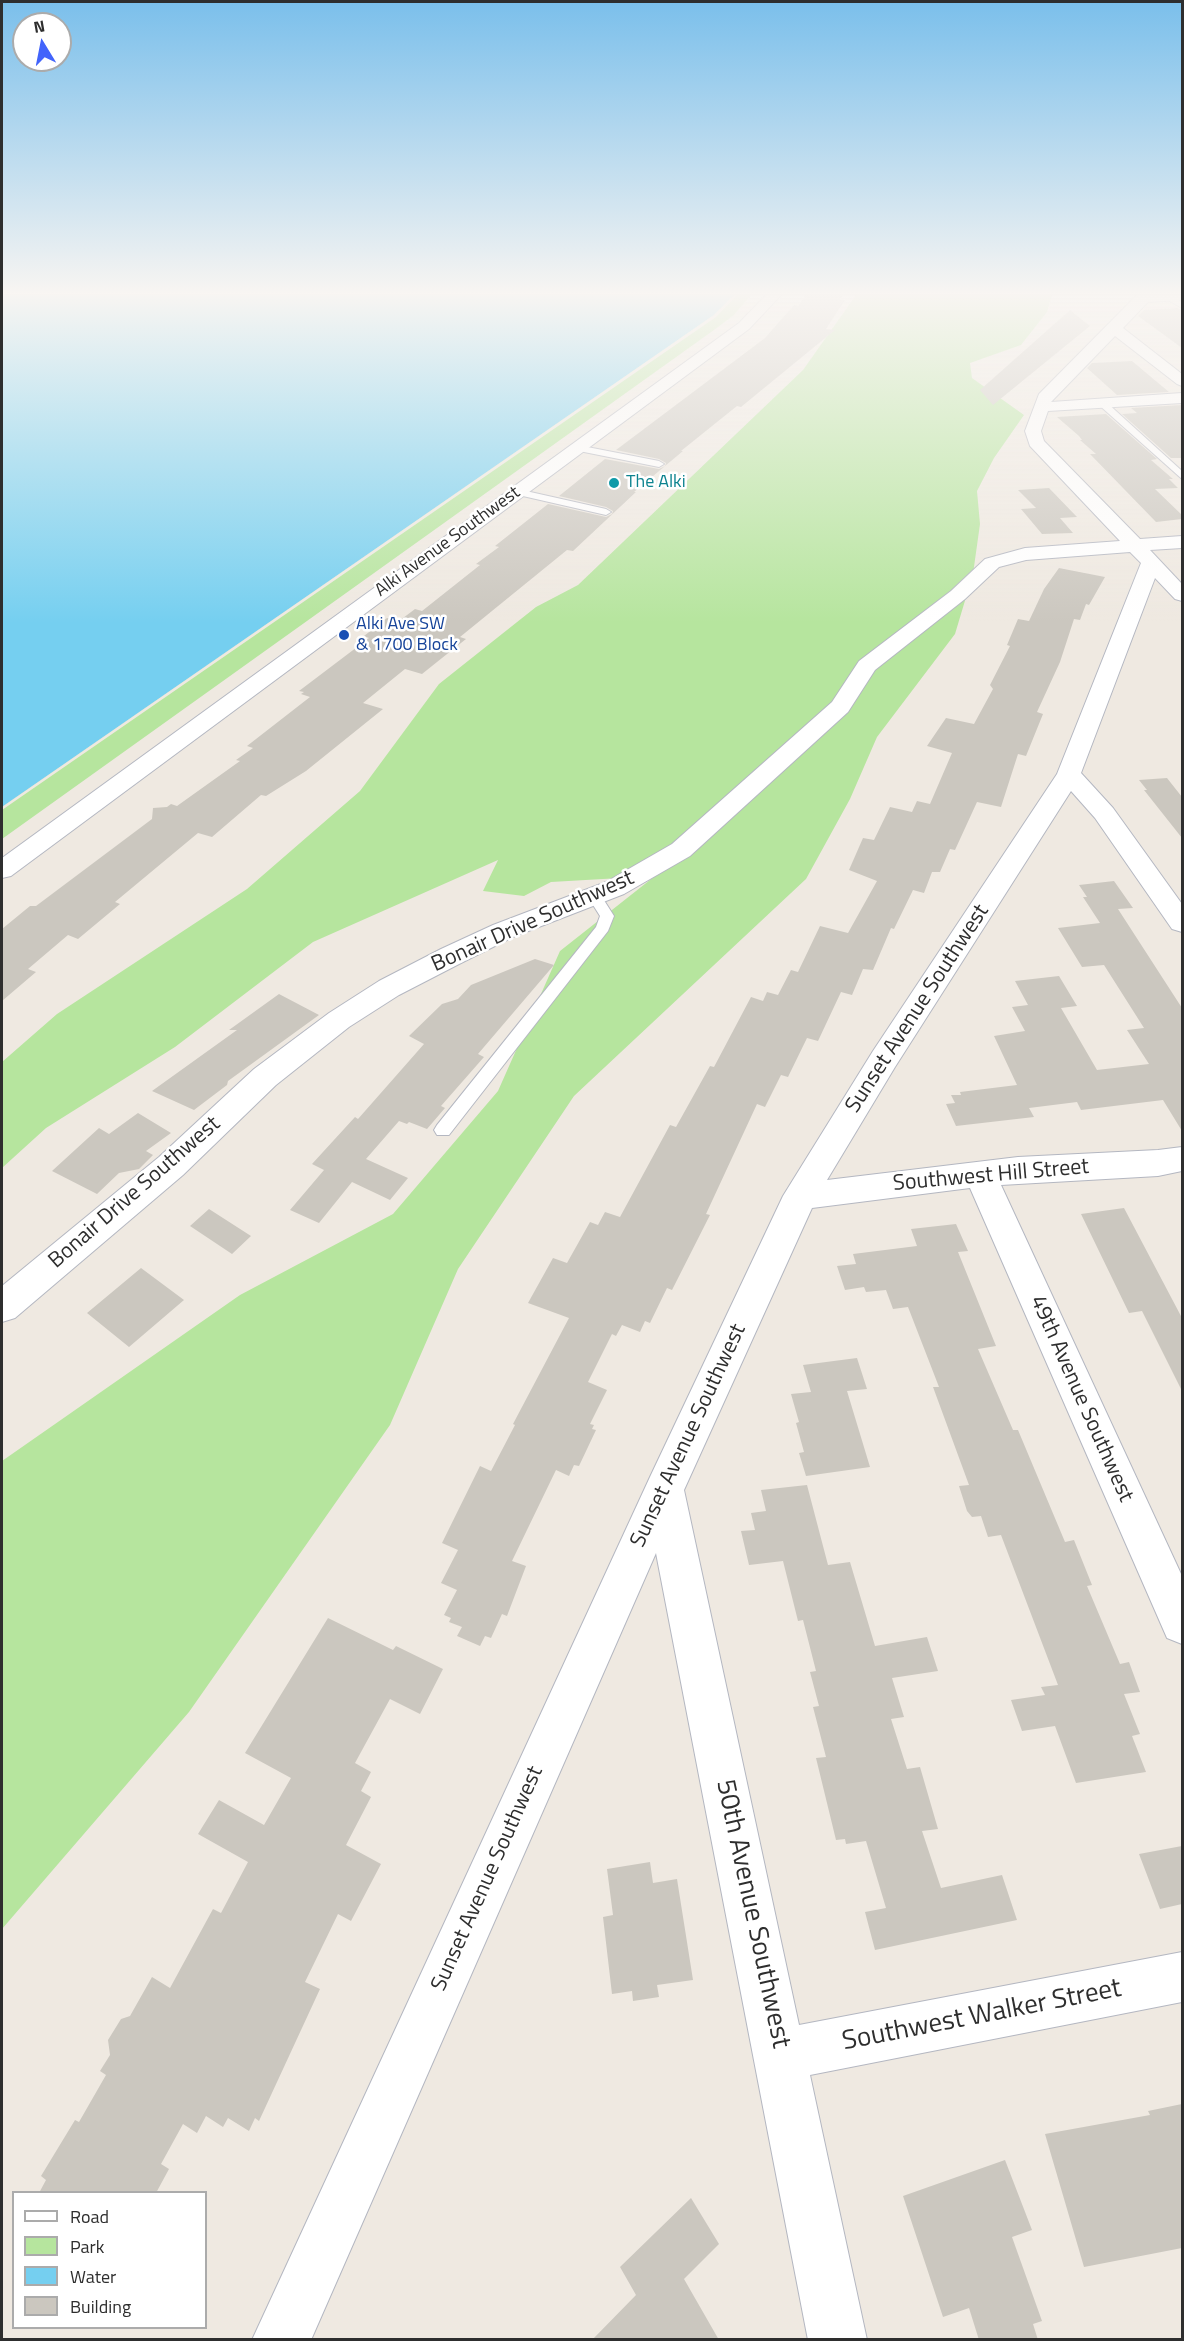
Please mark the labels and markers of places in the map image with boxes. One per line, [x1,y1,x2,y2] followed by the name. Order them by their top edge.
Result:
[626,472,686,494] place label: The Alki
[607,476,621,490] marker: The Alki
[356,614,458,656] place label: Alki Ave SW & 1700 Block
[337,628,351,642] marker: Alki Ave SW & 1700 Block

